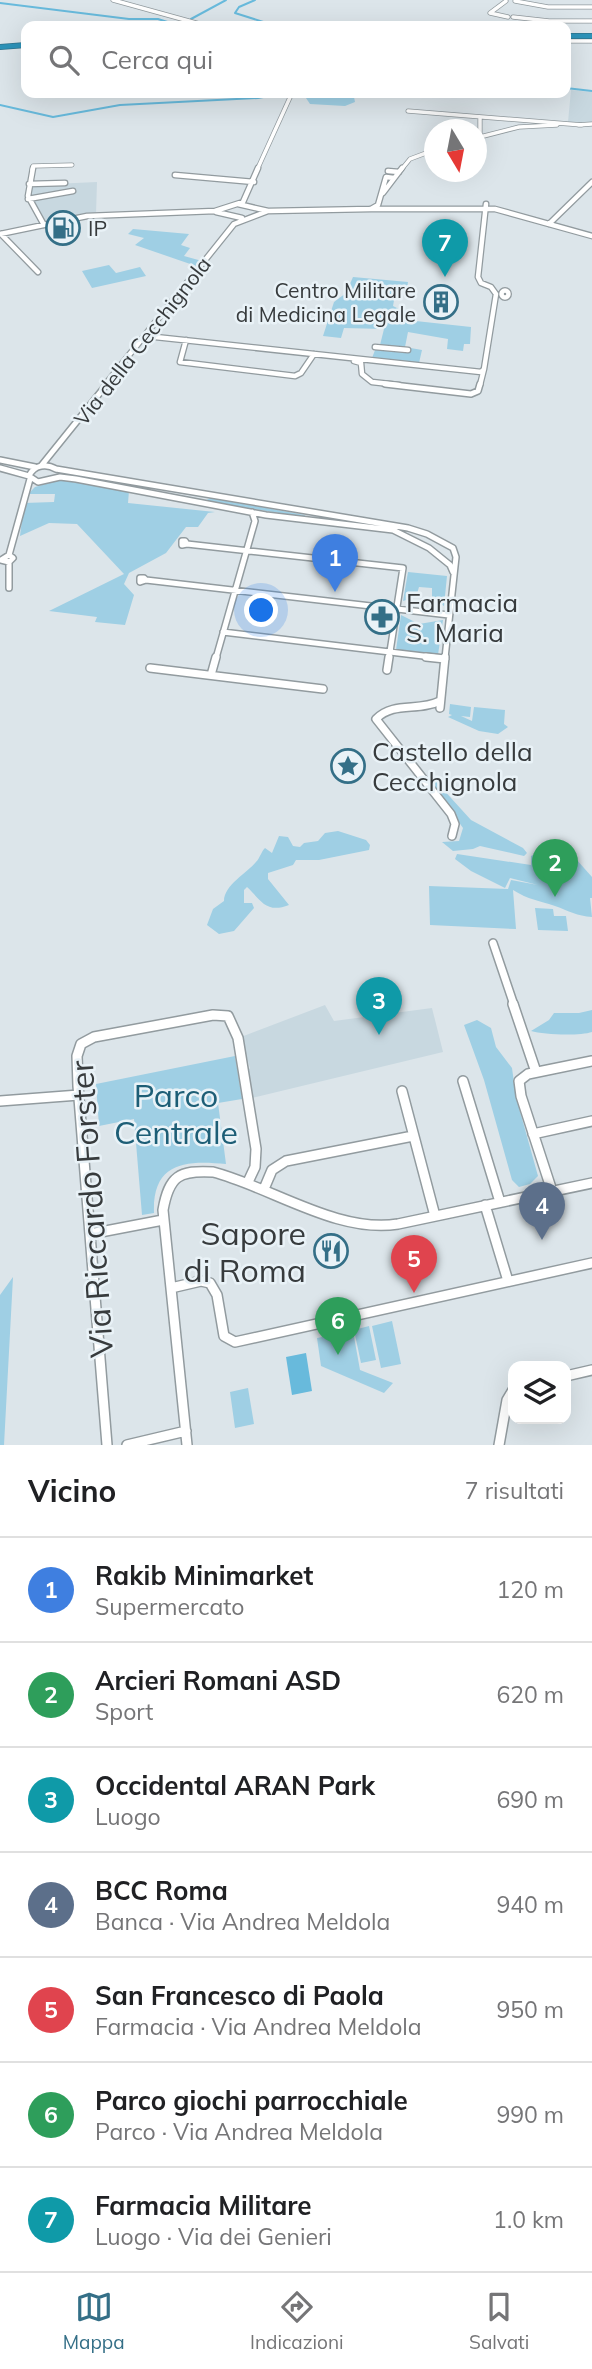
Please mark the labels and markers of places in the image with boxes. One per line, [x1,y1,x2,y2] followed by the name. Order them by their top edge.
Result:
[44,209,82,247] fuel station icon: IP
[88,215,107,241] place label: IP
[422,219,468,277] pin: 7
[236,277,416,327] place label: Centro Militare di Medicina Legale
[422,283,460,321] building icon: Centro Militare di Medicina Legale
[312,534,358,592] pin: 1
[406,586,518,649] place label: Farmacia S. Maria
[363,598,401,636] pharmacy icon: Farmacia S. Maria
[372,735,533,798] place label: Castello della Cecchignola
[329,747,367,785] place icon: Castello della Cecchignola
[532,839,578,897] pin: 2
[356,977,402,1035] pin: 3
[519,1182,565,1240] pin: 4
[183,1213,306,1290] place label: Sapore di Roma
[312,1232,350,1270] restaurant icon: Sapore di Roma
[391,1235,437,1293] pin: 5
[315,1297,361,1355] pin: 6

